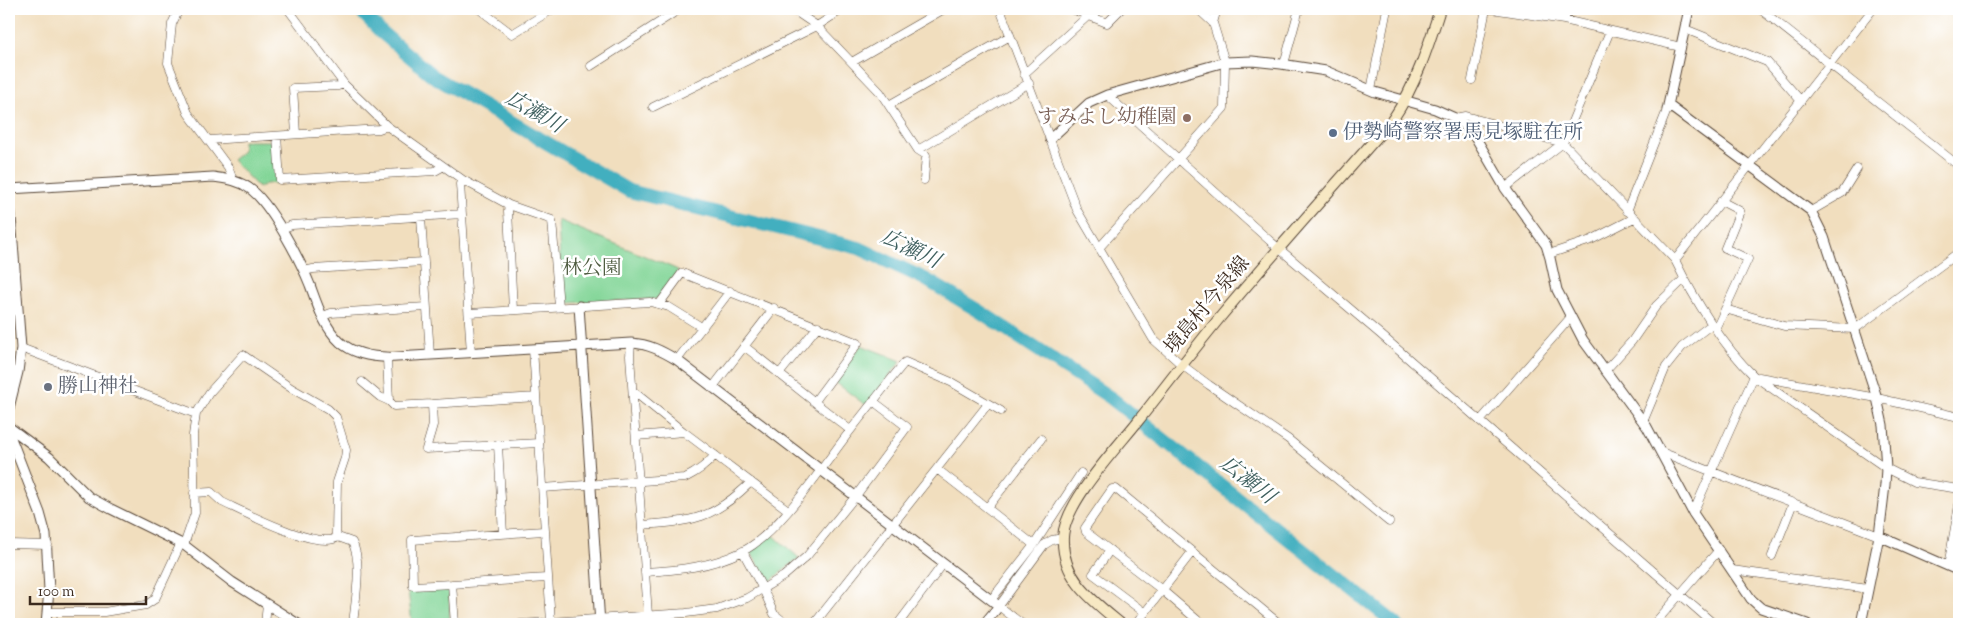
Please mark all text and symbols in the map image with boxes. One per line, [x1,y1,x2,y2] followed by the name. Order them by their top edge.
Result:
[499,84,571,143] water label: 広瀬川
[1037,104,1177,133] place label: すみよし幼稚園
[1181,112,1193,124] marker: すみよし幼稚園
[1343,119,1583,148] place label: 伊勢崎警察署馬見塚駐在所
[1327,127,1339,139] marker: 伊勢崎警察署馬見塚駐在所
[875,223,947,278] water label: 広瀬川
[1158,251,1258,361] street label: 境島村今泉線
[562,255,622,284] park label: 林公園
[58,373,138,402] place label: 勝山神社
[42,381,54,393] marker: 勝山神社
[1213,450,1283,513] water label: 広瀬川
[30,573,146,605] scale bar
[38,582,75,603] text: 100 m

